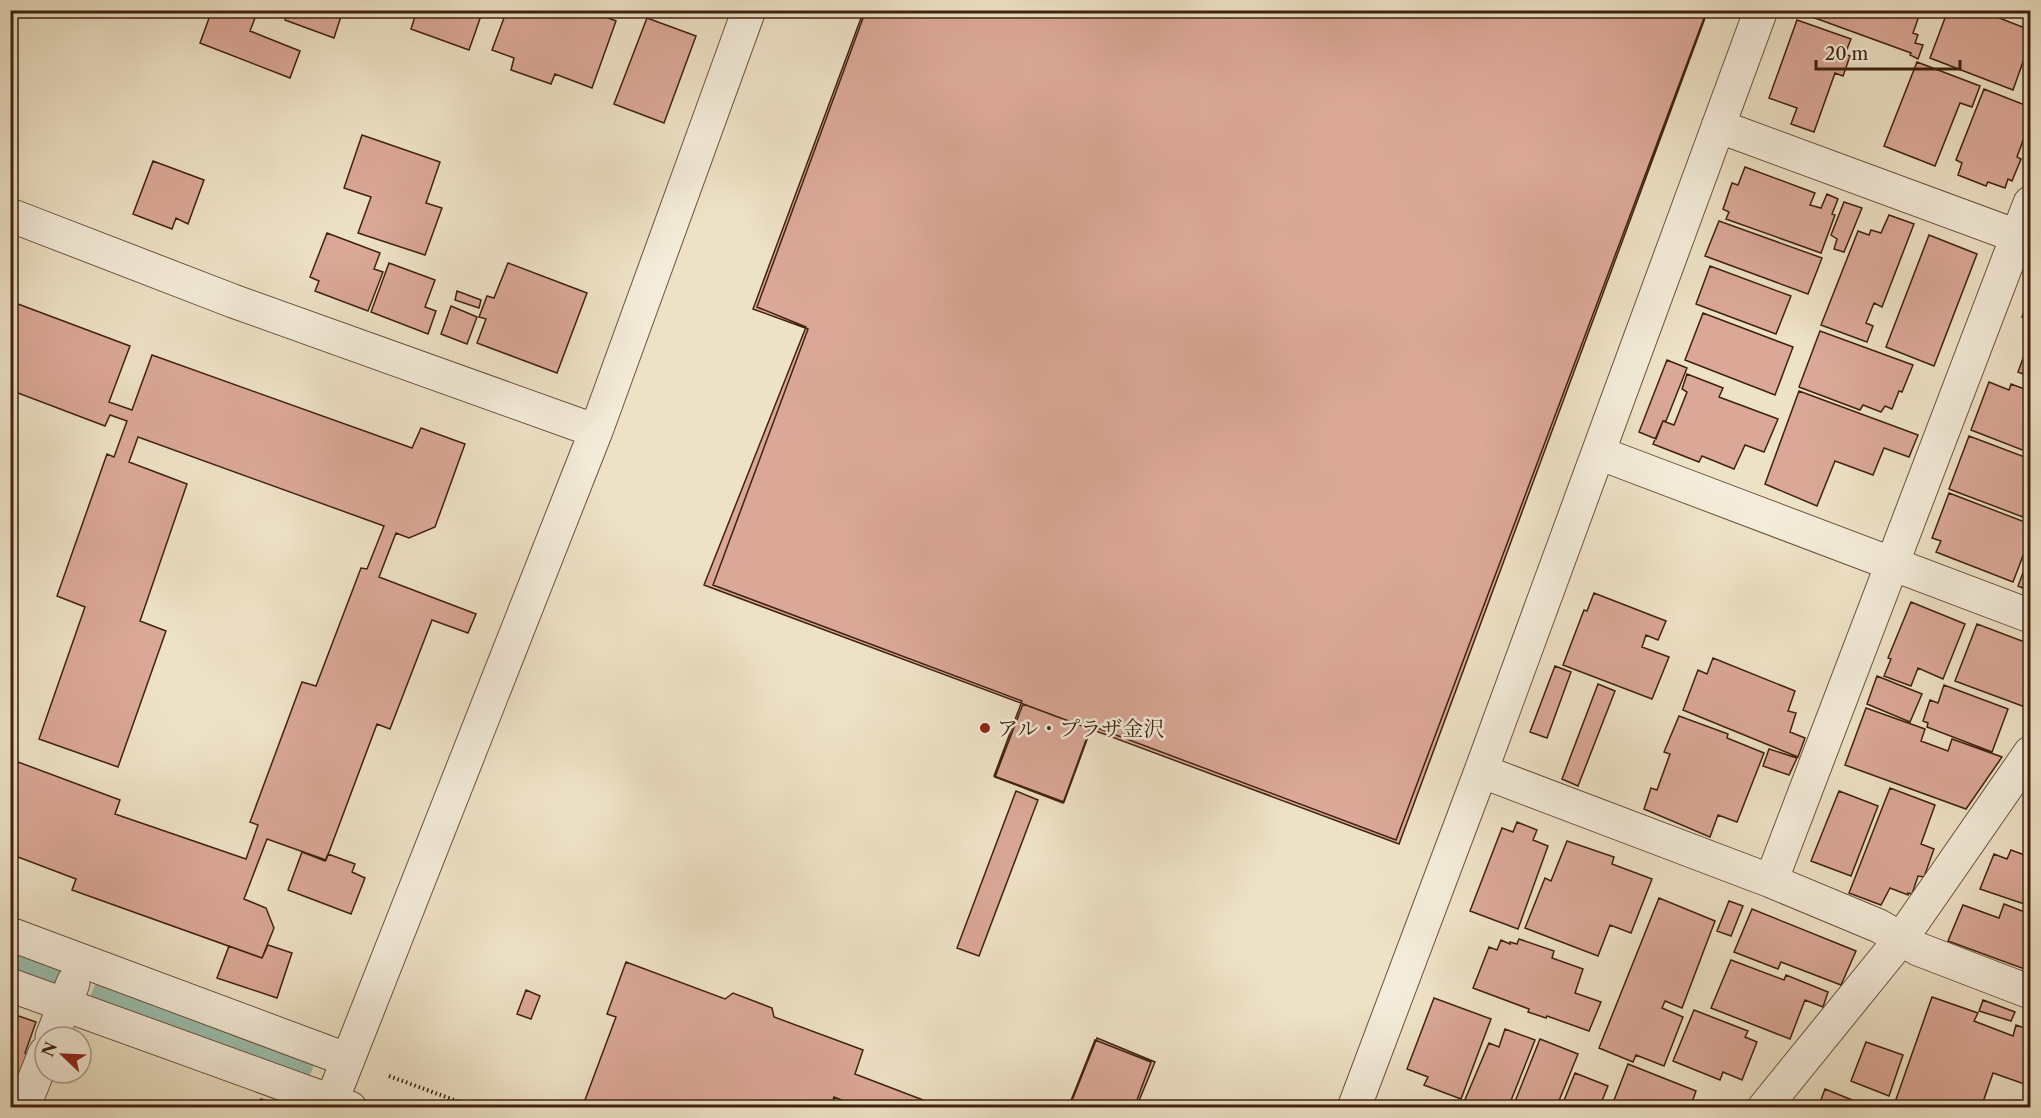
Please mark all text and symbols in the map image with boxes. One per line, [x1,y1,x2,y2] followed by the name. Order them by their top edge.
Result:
[1816,33,1960,71] scale bar
[1825,43,1869,65] text: 20 m
[997,716,1164,741] place label: アル・プラザ金沢
[978,721,992,735] marker: アル・プラザ金沢
[33,1025,93,1085] north arrow
[37,1039,61,1059] text: N

